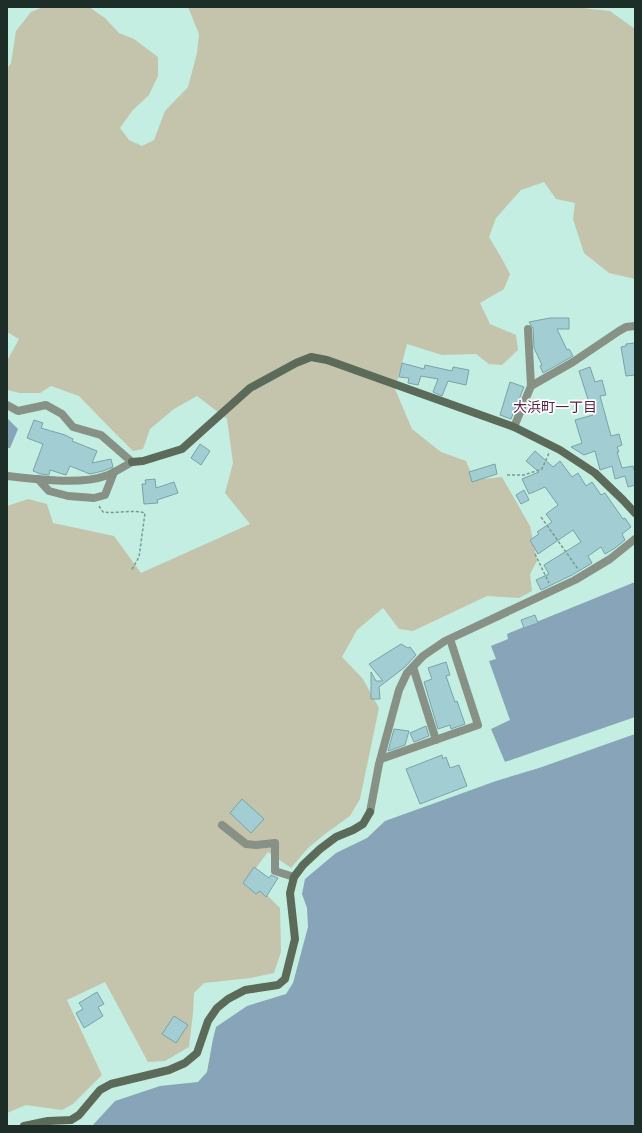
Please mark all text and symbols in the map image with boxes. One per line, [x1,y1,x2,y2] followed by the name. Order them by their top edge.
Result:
[513,398,597,416] district label: 大浜町一丁目

